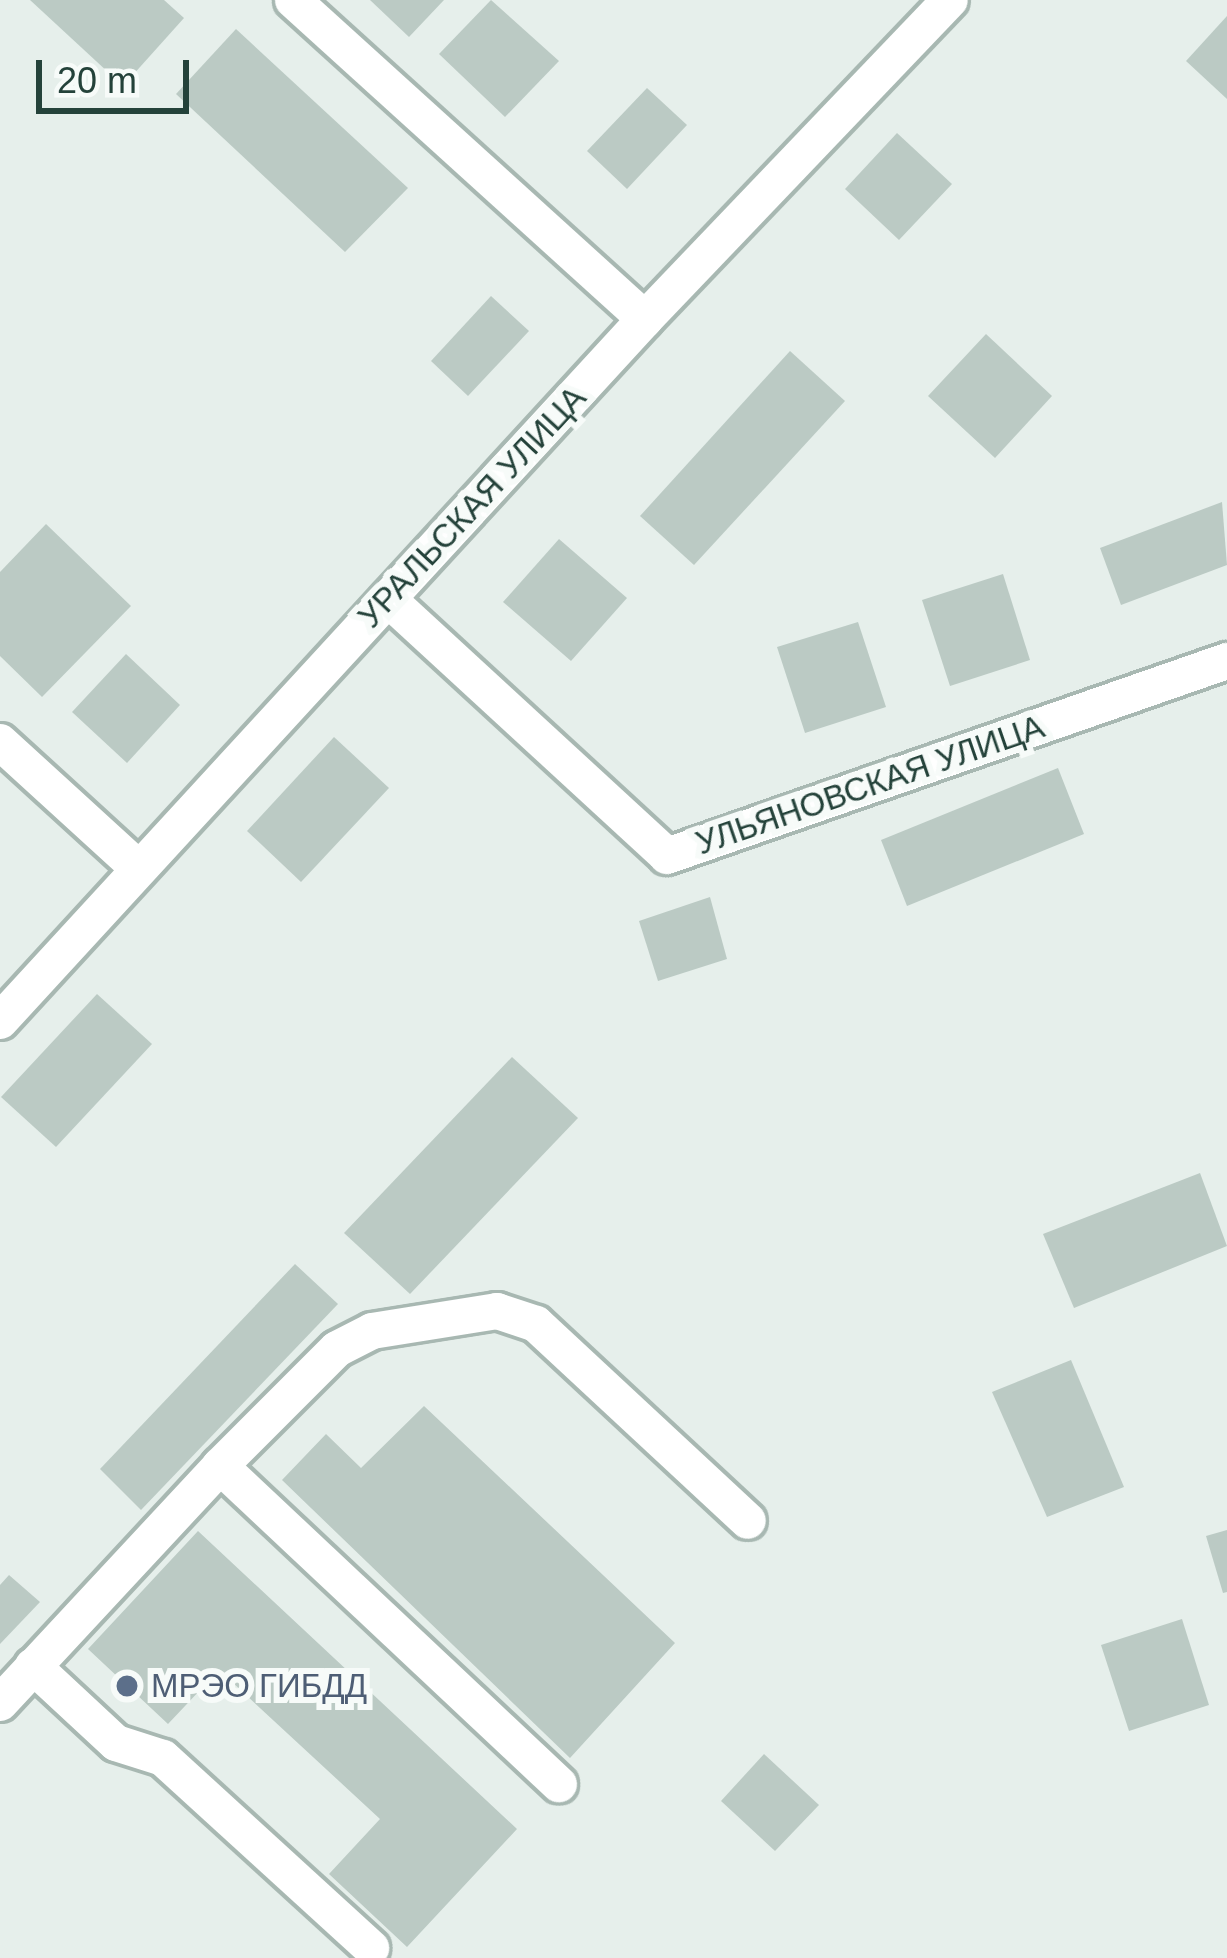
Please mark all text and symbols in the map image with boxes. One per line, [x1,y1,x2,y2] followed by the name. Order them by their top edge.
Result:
[42,36,195,110] scale bar
[57,60,137,101] text: 20 m
[350,378,594,636] street label: УРАЛЬСКАЯ УЛИЦА
[691,707,1049,863] street label: УЛЬЯНОВСКАЯ УЛИЦА
[151,1666,367,1706] place label: МРЭО ГИБДД
[114,1673,140,1699] marker: МРЭО ГИБДД

